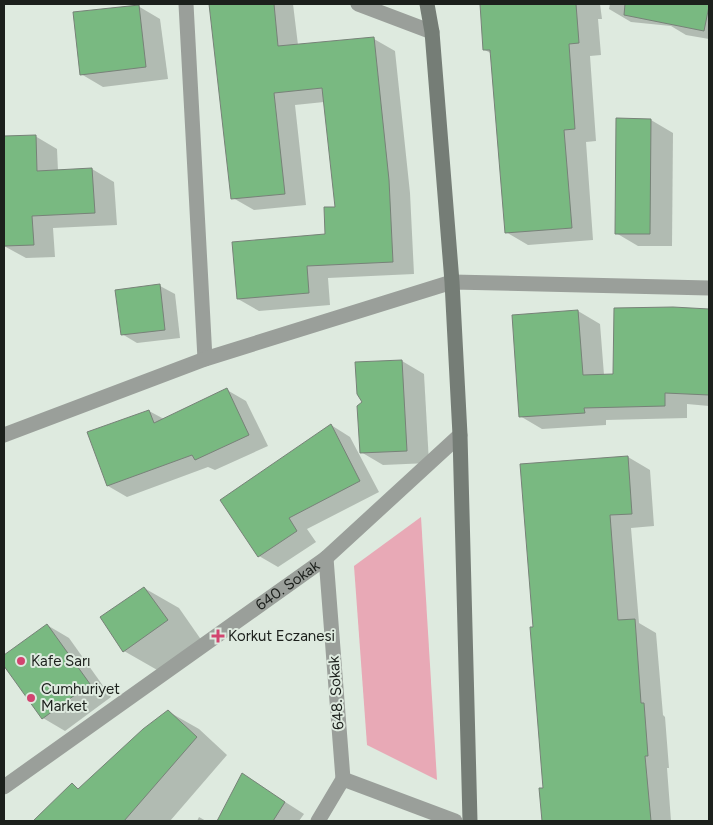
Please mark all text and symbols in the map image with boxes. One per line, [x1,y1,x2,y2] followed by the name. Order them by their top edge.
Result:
[252,556,324,614] street label: 640. Sokak
[228,627,335,645] place label: Korkut Eczanesi
[212,630,224,642] marker: Korkut Eczanesi
[31,652,90,670] place label: Kafe Sarı
[15,655,27,667] marker: Kafe Sarı
[324,655,348,730] street label: 648. Sokak
[41,680,120,715] place label: Cumhuriyet Market
[25,692,37,704] marker: Cumhuriyet Market

